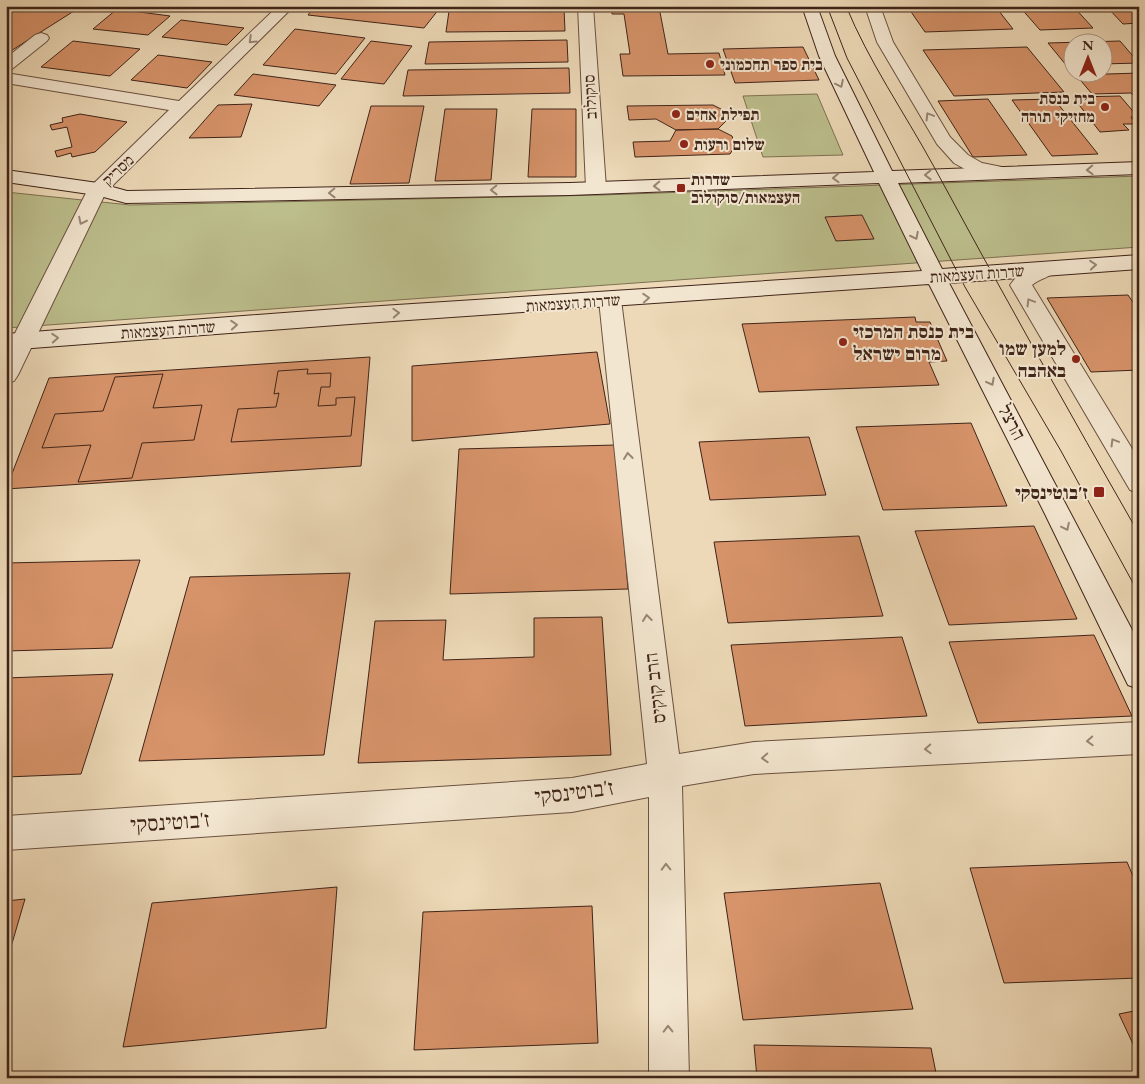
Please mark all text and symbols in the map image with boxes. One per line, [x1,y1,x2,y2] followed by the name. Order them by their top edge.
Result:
[1062,32,1112,82] north arrow
[248,34,257,43] one-way arrow
[1082,36,1094,54] text: N
[720,54,823,75] place label: בית ספר תחכמוני
[704,58,716,70] marker: בית ספר תחכמוני
[578,74,602,120] street label: סוקולוב
[834,79,845,88] one-way arrow
[1021,88,1095,127] place label: בית כנסת מחזיקי תורה
[1099,101,1111,113] marker: בית כנסת מחזיקי תורה
[686,104,760,125] place label: תפילת אחים
[670,108,682,120] marker: תפילת אחים
[926,112,936,121] one-way arrow
[694,134,765,155] place label: שלום ורעות
[678,138,690,150] marker: שלום ורעות
[97,150,139,190] street label: מסריק
[1086,165,1094,175] one-way arrow
[691,169,800,208] place label: שדרות העצמאות/סוקולוב
[923,170,931,181] one-way arrow
[832,173,840,183] one-way arrow
[652,180,660,191] one-way arrow
[675,182,687,194] marker: שדרות העצמאות/סוקולוב
[490,185,498,196] one-way arrow
[327,188,335,198] one-way arrow
[78,216,88,225] one-way arrow
[909,230,919,239] one-way arrow
[929,260,1025,288] street label: שדרות העצמאות
[1089,260,1097,271] one-way arrow
[525,289,621,317] street label: שדרות העצמאות
[642,292,650,303] one-way arrow
[1027,298,1037,307] one-way arrow
[393,308,401,319] one-way arrow
[120,316,216,344] street label: שדרות העצמאות
[231,319,239,330] one-way arrow
[853,319,974,366] place label: בית כנסת המרכזי מרום ישראל
[51,333,59,344] one-way arrow
[837,336,849,348] marker: בית כנסת המרכזי מרום ישראל
[999,336,1066,383] place label: למען שמו באהבה
[1070,353,1082,365] marker: למען שמו באהבה
[985,377,995,386] one-way arrow
[992,400,1032,444] street label: הרצל
[1110,438,1120,447] one-way arrow
[623,452,634,460] one-way arrow
[1015,480,1088,505] place label: ז'בוטינסקי
[1092,485,1106,499] marker: ז'בוטינסקי
[1060,521,1070,530] one-way arrow
[642,613,653,621] one-way arrow
[638,651,672,725] street label: הרב קוקיס
[1086,736,1094,746] one-way arrow
[924,744,932,755] one-way arrow
[761,752,769,763] one-way arrow
[533,773,615,811] street label: ז'בוטינסקי
[129,805,211,839] street label: ז'בוטינסקי
[661,862,672,870] one-way arrow
[663,1025,673,1032] one-way arrow

